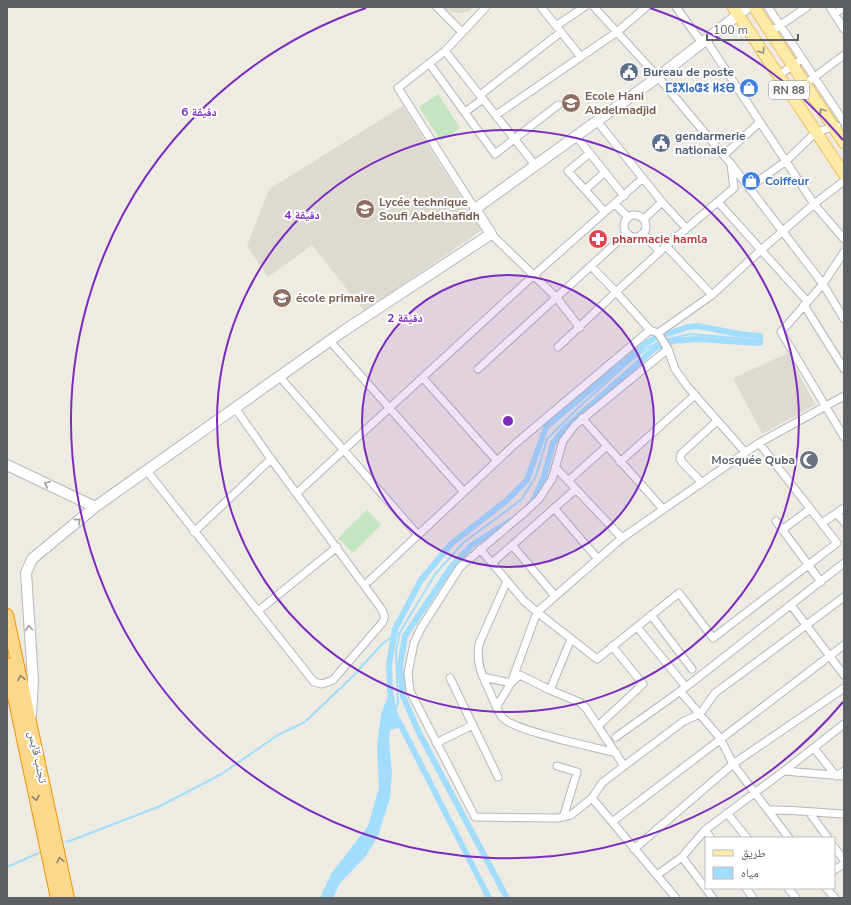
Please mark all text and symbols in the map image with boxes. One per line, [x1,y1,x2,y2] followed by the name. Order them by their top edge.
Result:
[707,16,798,42] scale bar
[713,22,748,38] text: 100 m
[758,47,765,54] one-way arrow
[618,61,640,83] public building icon: Bureau de poste
[643,64,734,80] place label: Bureau de poste
[738,77,760,99] shop icon: ⵎⵓⵅⵏⴰⵛⵉ ⵍⵉⴱ
[665,80,735,96] place label: ⵎⵓⵅⵏⴰⵛⵉ ⵍⵉⴱ
[769,81,809,99] road number: RN 88
[585,88,656,118] place label: Ecole Hani Abdelmadjid
[560,92,582,114] school or university icon: Ecole Hani Abdelmadjid
[181,104,217,120] text: 6 دقيقة
[820,108,827,115] one-way arrow
[675,128,746,158] place label: gendarmerie nationale
[650,132,672,154] public building icon: gendarmerie nationale
[740,170,762,192] shop icon: Coiffeur
[765,173,809,189] place label: Coiffeur
[379,194,480,224] place label: Lycée technique Soufi Abdelhafidh
[354,198,376,220] school or university icon: Lycée technique Soufi Abdelhafidh
[284,207,320,223] text: 4 دقيقة
[587,228,609,250] pharmacy icon: pharmacie hamla
[612,231,708,247] place label: pharmacie hamla
[271,287,293,309] school or university icon: école primaire
[296,290,375,306] place label: école primaire
[387,310,423,326] text: 2 دقيقة
[501,414,515,428] centre of rings
[798,449,820,471] mosque icon: Mosquée Quba
[711,452,795,468] place label: Mosquée Quba
[44,481,52,489] one-way arrow
[73,519,81,526] one-way arrow
[25,625,34,631] one-way arrow
[18,675,26,681] one-way arrow
[25,729,51,785] street label: تجنب قايس
[31,795,39,802] one-way arrow
[705,837,835,889] legend
[741,845,766,861] text: طريق
[57,857,65,863] one-way arrow
[741,865,759,881] text: مياه

